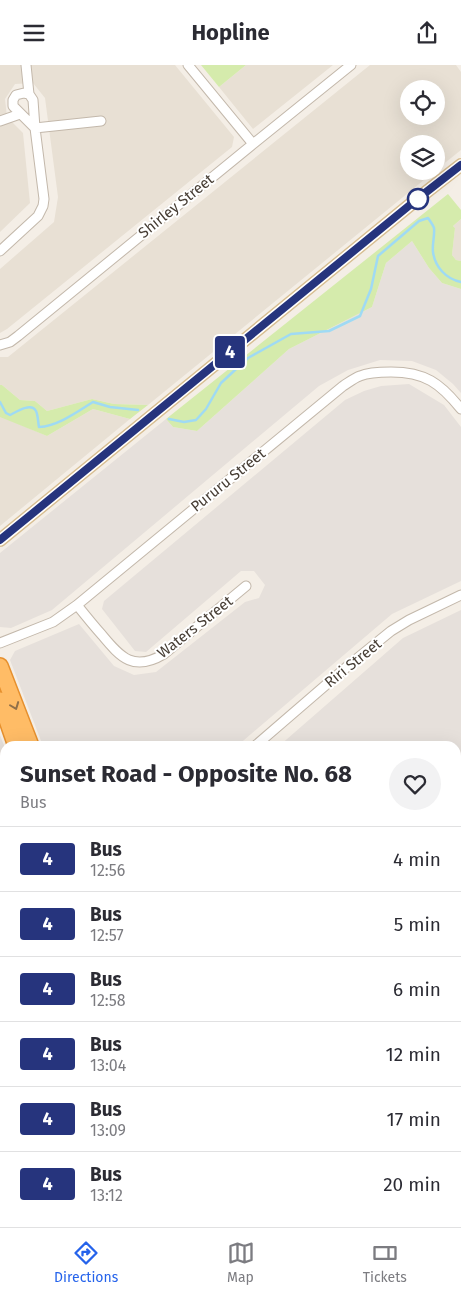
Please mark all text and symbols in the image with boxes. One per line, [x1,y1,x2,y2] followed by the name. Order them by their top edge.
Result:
[20,19,48,47] icon: menu
[191,19,270,46] text: Hopline
[413,19,441,47] icon: share
[400,80,445,180] map controls
[400,80,445,125] button: locate
[400,135,445,180] button: layers
[135,170,218,242] street label: Shirley Street
[407,188,429,210] unlabelled marker
[214,336,246,368] line badge: 4
[225,341,235,363] text: 4
[187,444,269,516] street label: Pururu Street
[154,592,237,662] street label: Waters Street
[321,634,386,691] street label: Riri Street
[9,701,19,710] one-way arrow
[389,758,441,810] button: heart
[20,760,352,788] text: Sunset Road - Opposite No. 68
[20,793,47,812] text: Bus
[90,838,122,861] text: Bus
[42,848,53,870] text: 4
[393,848,441,871] text: 4 min
[90,861,125,880] text: 12:56
[90,903,122,926] text: Bus
[42,913,53,935] text: 4
[394,913,441,936] text: 5 min
[90,926,124,945] text: 12:57
[90,968,122,991] text: Bus
[42,978,53,1000] text: 4
[393,978,441,1001] text: 6 min
[90,991,126,1010] text: 12:58
[90,1033,122,1056] text: Bus
[42,1043,53,1065] text: 4
[386,1043,441,1066] text: 12 min
[90,1056,126,1075] text: 13:04
[90,1098,122,1121] text: Bus
[42,1108,53,1130] text: 4
[387,1108,441,1131] text: 17 min
[90,1121,126,1140] text: 13:09
[90,1163,122,1186] text: Bus
[42,1173,53,1195] text: 4
[383,1173,441,1196] text: 20 min
[90,1186,123,1205] text: 13:12
[54,1239,118,1286] tab: Directions
[227,1239,255,1286] tab: Map
[363,1239,407,1286] tab: Tickets

